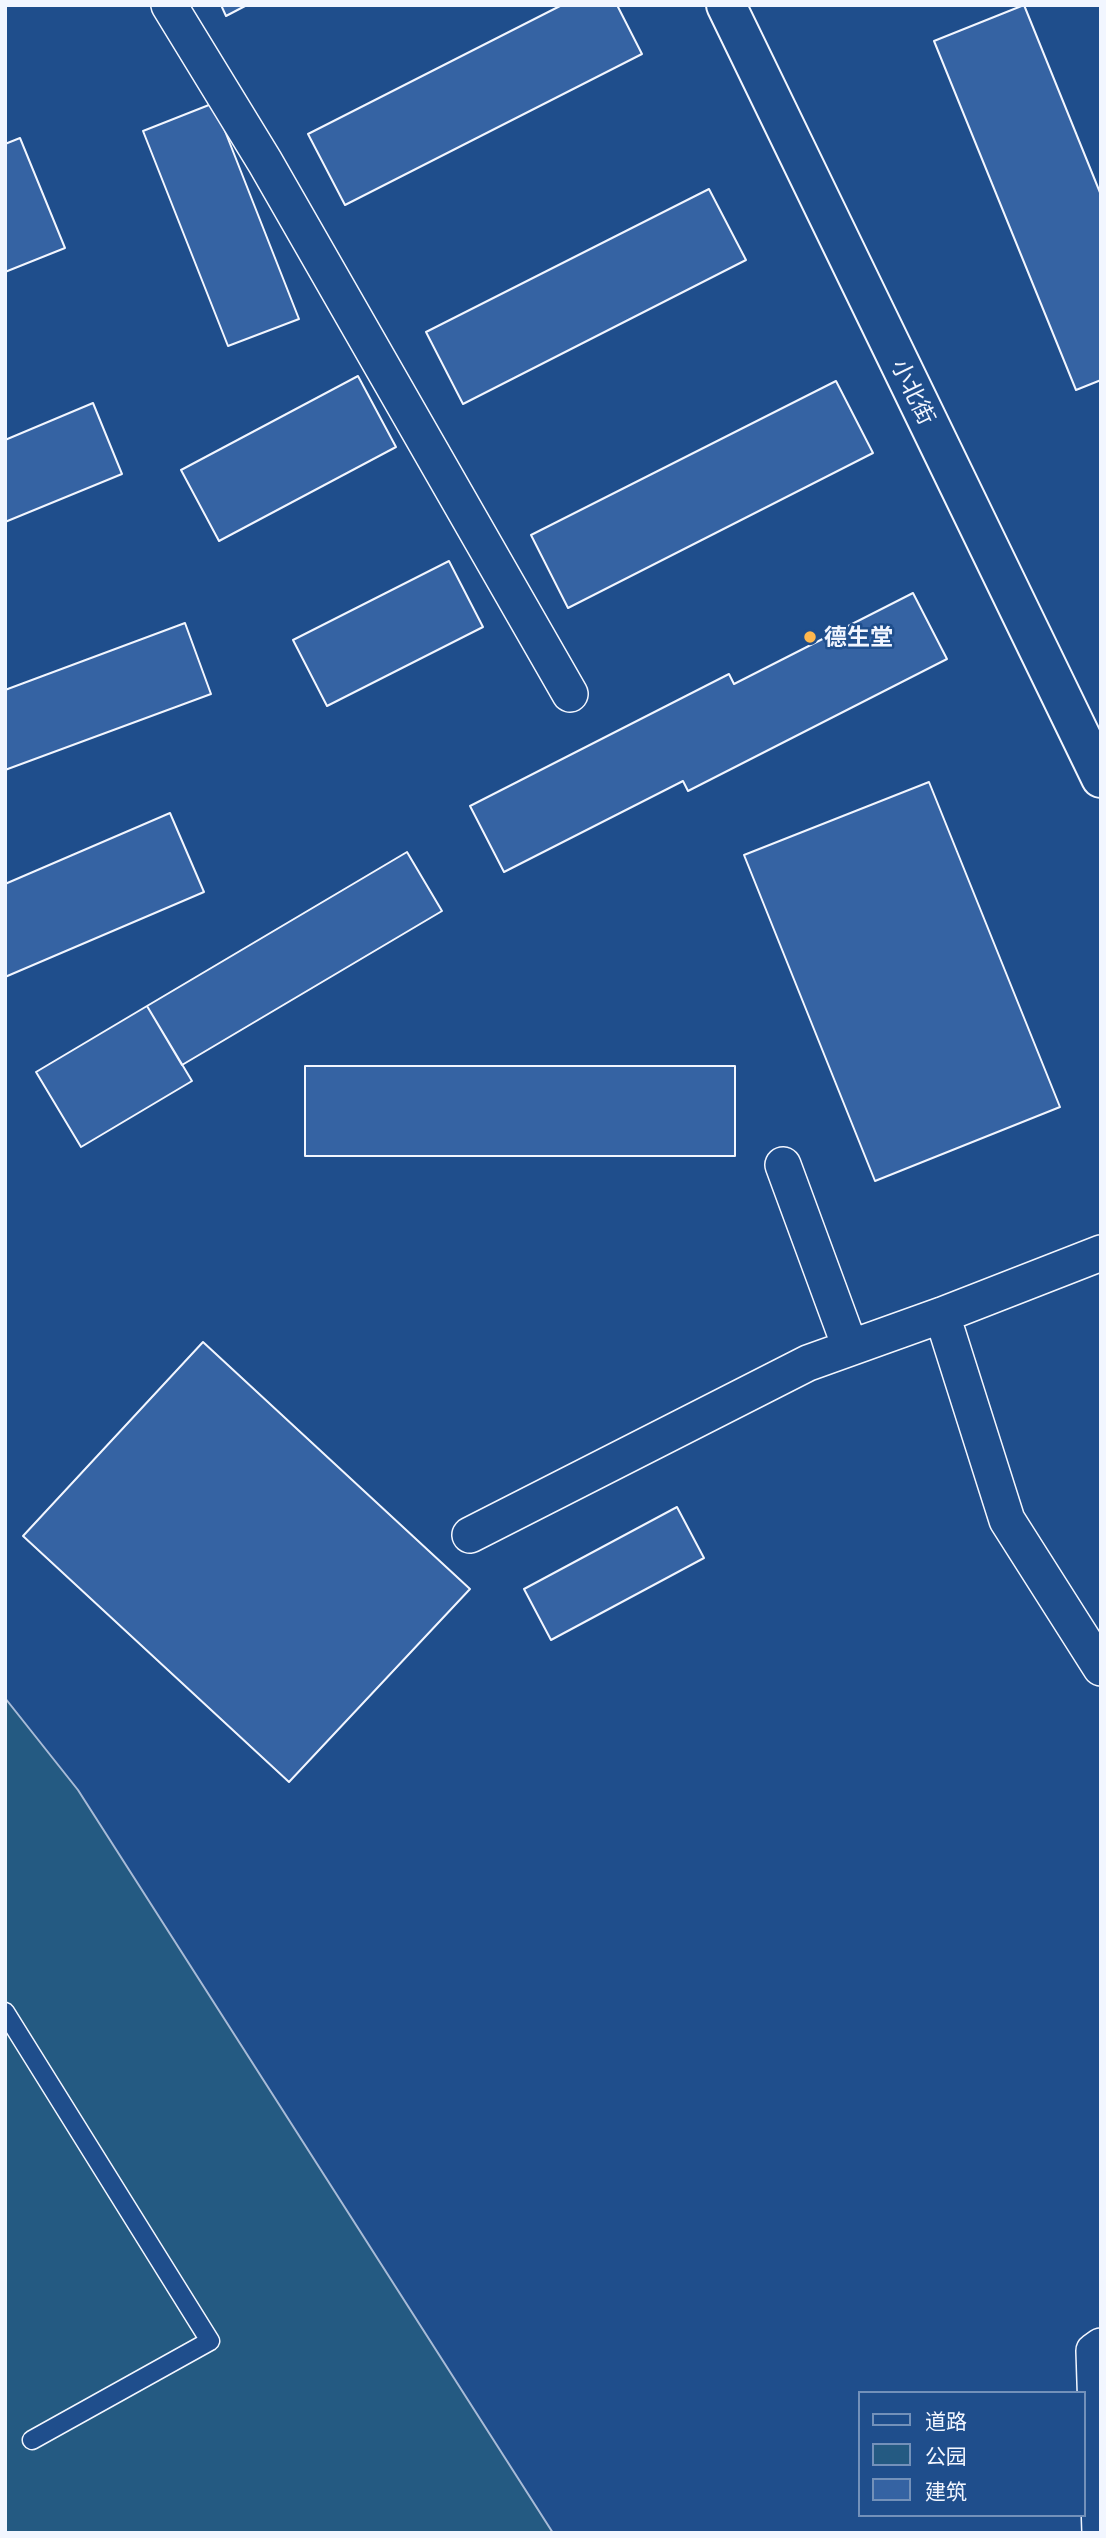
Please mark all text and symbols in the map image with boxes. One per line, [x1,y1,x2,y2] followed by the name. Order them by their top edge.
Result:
[885,355,941,429] street label: 小北街
[824,623,893,651] place label: 德生堂
[802,629,818,645] marker: 德生堂
[858,2391,1085,2517] legend
[925,2408,967,2433] text: 道路
[925,2443,967,2468] text: 公园
[925,2478,967,2503] text: 建筑

